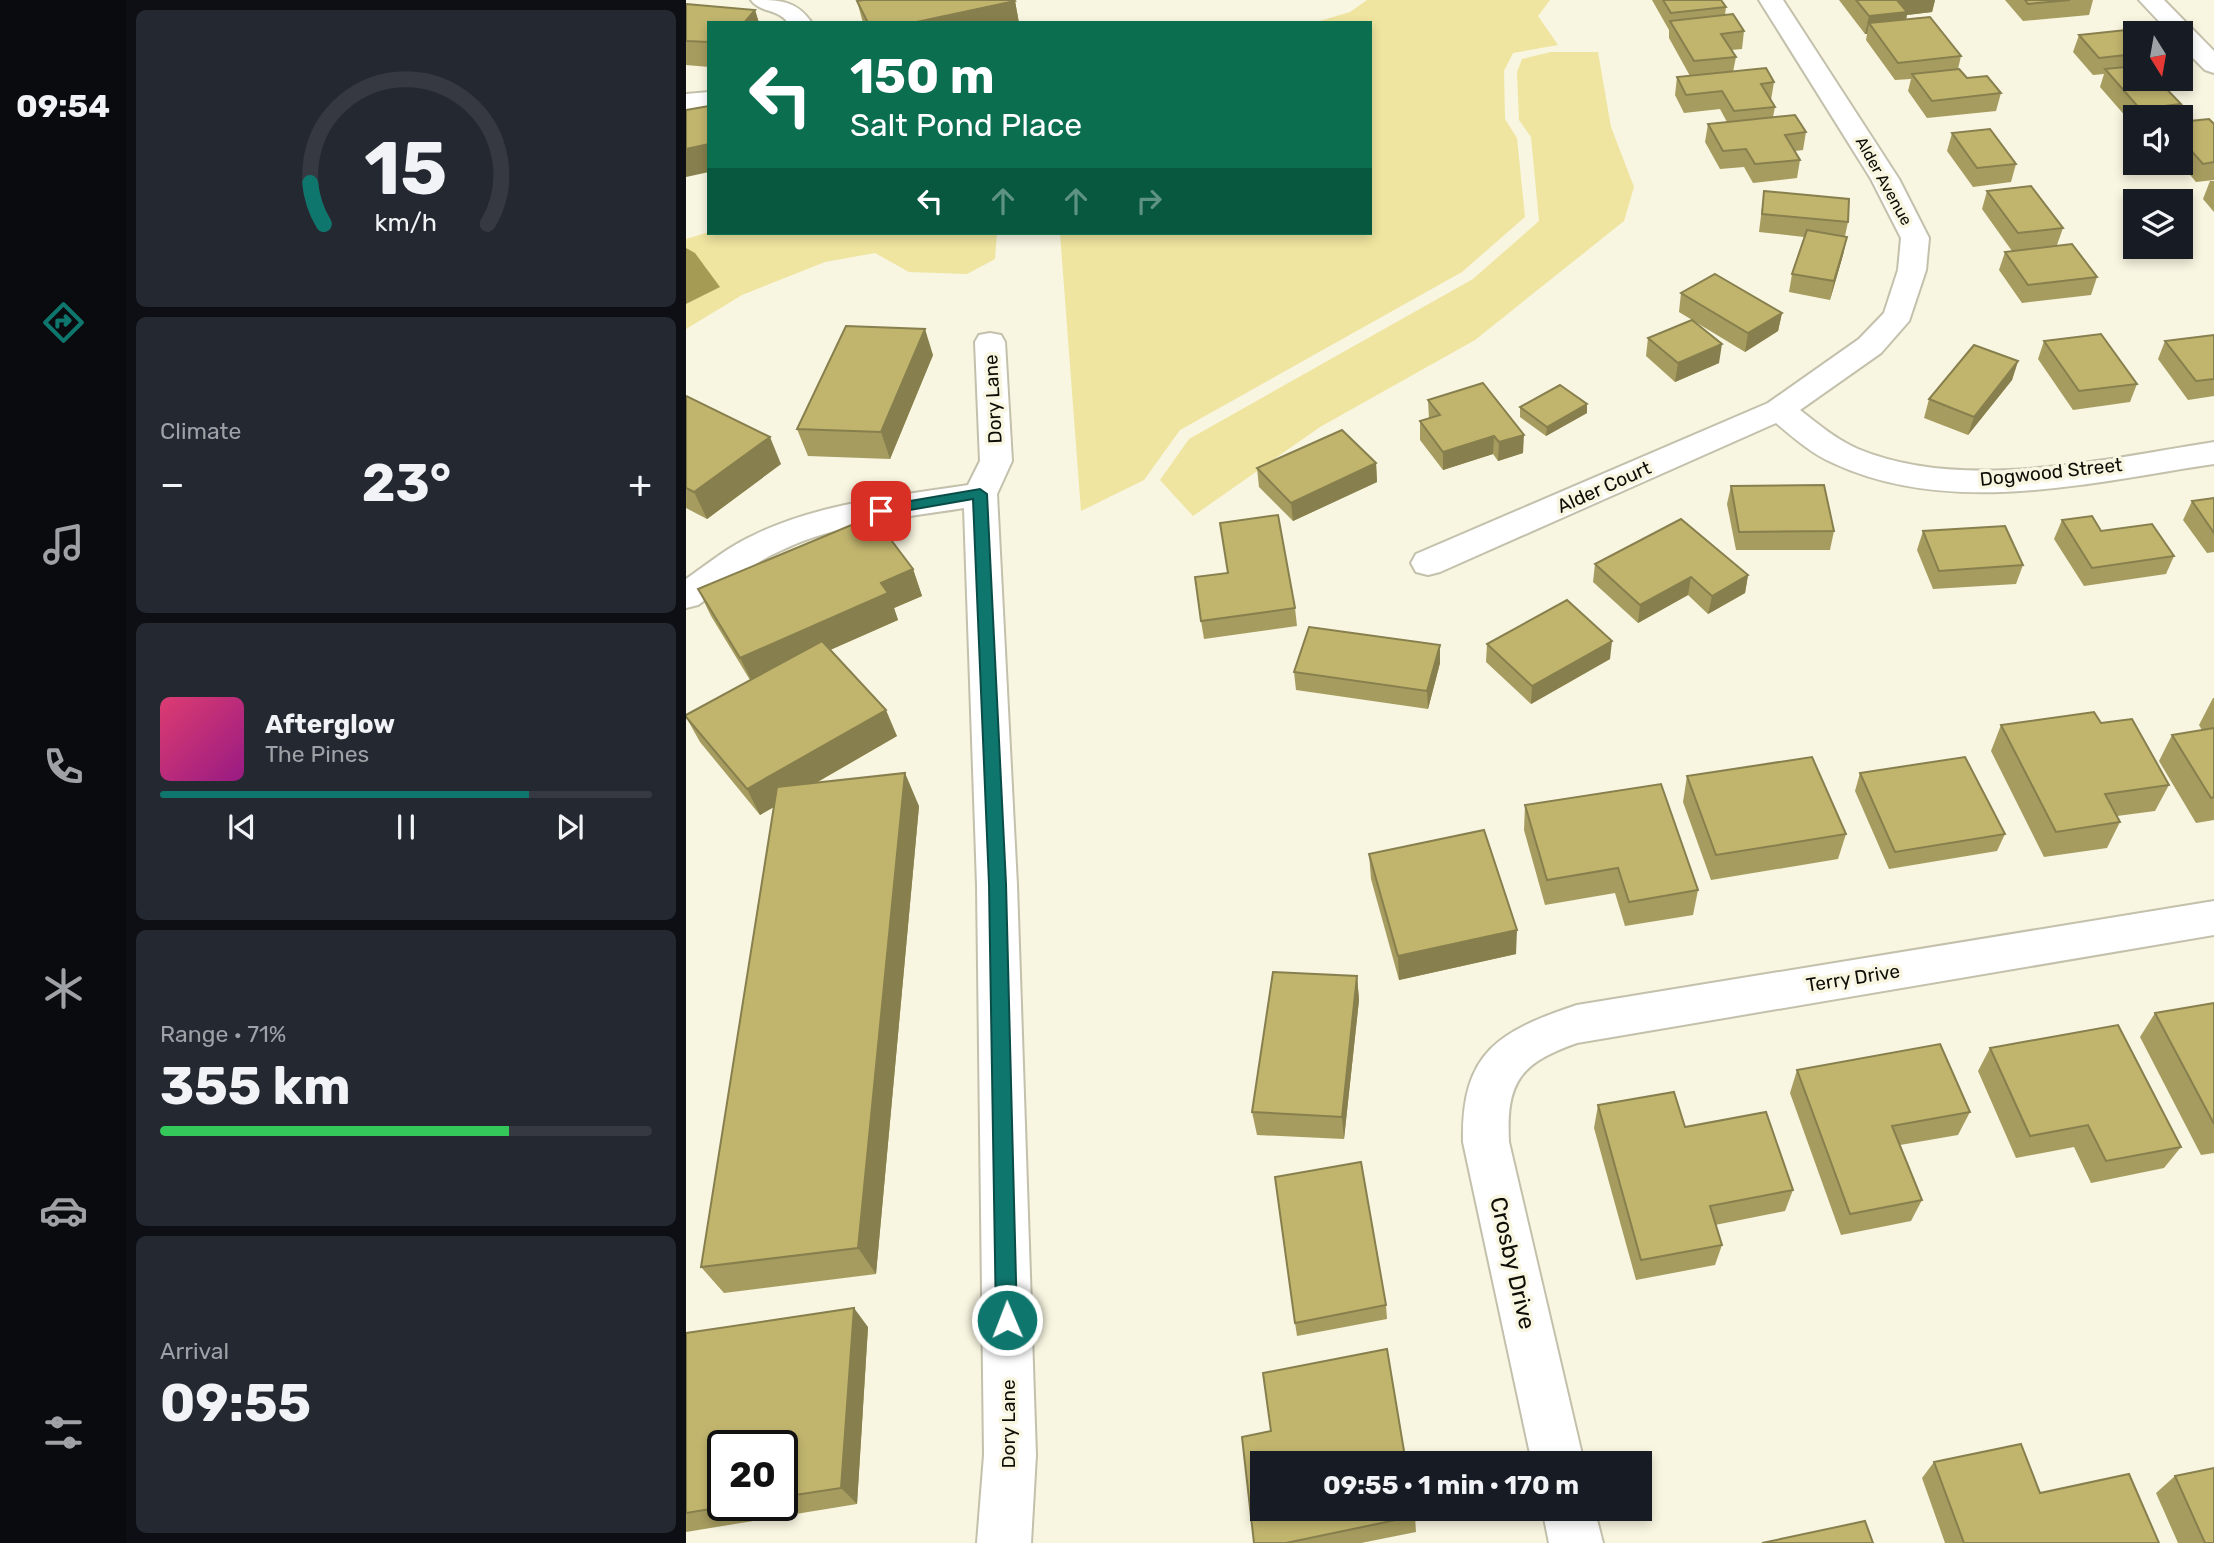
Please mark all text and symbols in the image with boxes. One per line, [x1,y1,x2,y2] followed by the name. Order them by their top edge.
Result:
[2123,21,2193,91] north arrow
[2123,21,2193,259] map controls
[850,47,995,105] text: 150 m
[735,49,826,140] icon: left
[16,87,110,125] text: 09:54
[2123,105,2193,175] button: sound
[850,106,1082,144] text: Salt Pond Place
[364,127,448,213] text: 15
[1852,133,1916,229] street label: Alder Avenue
[911,182,949,220] icon: left
[984,182,1022,220] icon: ahead
[1057,182,1095,220] icon: ahead
[1130,182,1168,220] icon: right
[2123,189,2193,259] button: layers
[375,208,437,237] text: km/h
[39,298,88,347] icon: directions
[979,354,1007,444] street label: Dory Lane
[160,417,241,445] text: Climate
[362,452,451,514] text: 23°
[1979,453,2124,491] street label: Dogwood Street
[1553,456,1655,518] street label: Alder Court
[160,461,185,507] text: −
[628,461,652,507] text: +
[851,481,911,541] pin
[862,492,900,530] icon: arrive
[39,520,88,569] icon: music
[265,709,395,740] text: Afterglow
[265,740,369,768] text: The Pines
[39,742,88,791] icon: phone
[223,808,261,846] icon: previous
[387,808,425,846] icon: pause
[551,808,589,846] icon: next
[1804,959,1902,997] street label: Terry Drive
[39,964,88,1013] icon: climate
[160,1020,286,1048] text: Range · 71%
[160,1055,351,1117] text: 355 km
[39,1186,88,1235] icon: car
[1484,1194,1542,1332] street label: Crosby Drive
[970,1283,1044,1357] position arrow
[160,1337,229,1365] text: Arrival
[160,1372,311,1434] text: 09:55
[997,1379,1020,1469] street label: Dory Lane
[39,1408,88,1457] icon: filters
[707,1430,798,1521] speed limit sign: 20
[1323,1470,1579,1501] text: 09:55 · 1 min · 170 m

